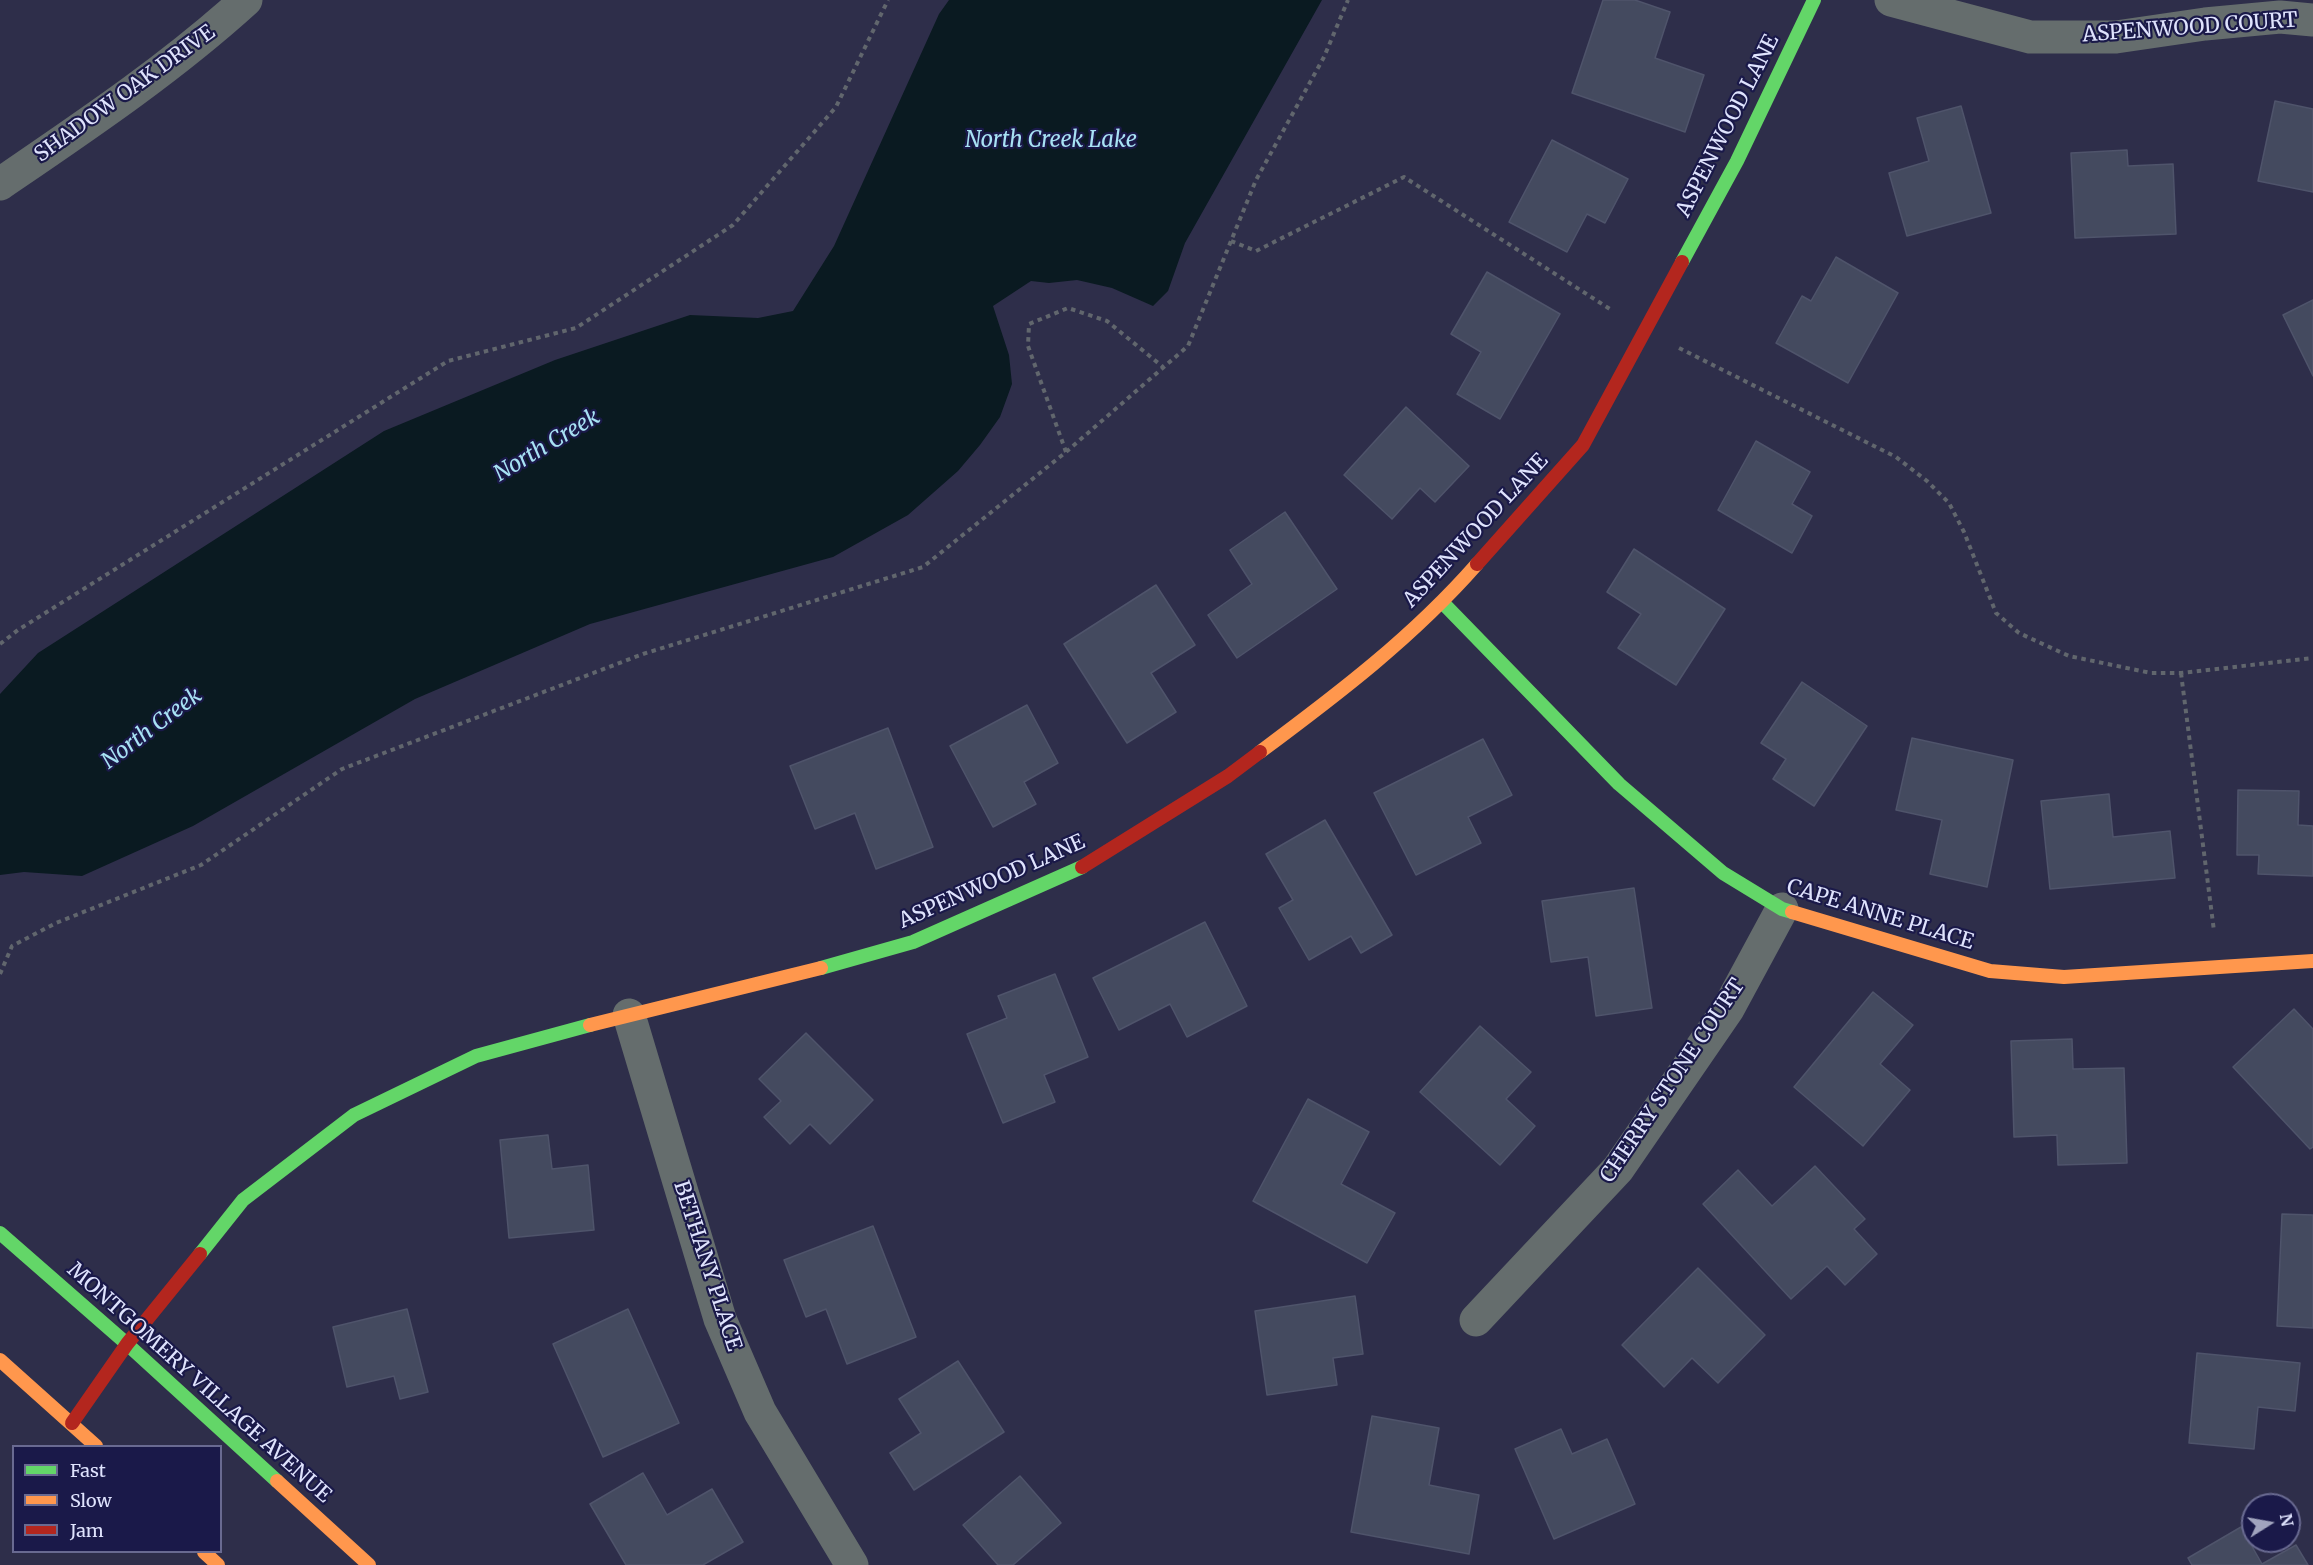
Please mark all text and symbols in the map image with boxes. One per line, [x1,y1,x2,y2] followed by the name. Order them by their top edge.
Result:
[2081,8,2299,48] street label: ASPENWOOD COURT
[30,20,220,168] street label: SHADOW OAK DRIVE
[1671,31,1785,221] street label: ASPENWOOD LANE
[965,128,1137,154] water label: North Creek Lake
[489,404,605,488] water label: North Creek
[1398,449,1554,613] street label: ASPENWOOD LANE
[97,683,207,775] water label: North Creek
[895,830,1089,934] street label: ASPENWOOD LANE
[1783,875,1977,955] street label: CAPE ANNE PLACE
[1595,974,1751,1188] street label: CHERRY STONE COURT
[668,1178,746,1354] street label: BETHANY PLACE
[62,1258,336,1508] street label: MONTGOMERY VILLAGE AVENUE
[12,1445,222,1553] legend
[70,1459,106,1482] text: Fast
[70,1489,112,1512] text: Slow
[2241,1493,2301,1553] north arrow
[2276,1512,2298,1528] text: N
[70,1519,104,1542] text: Jam

